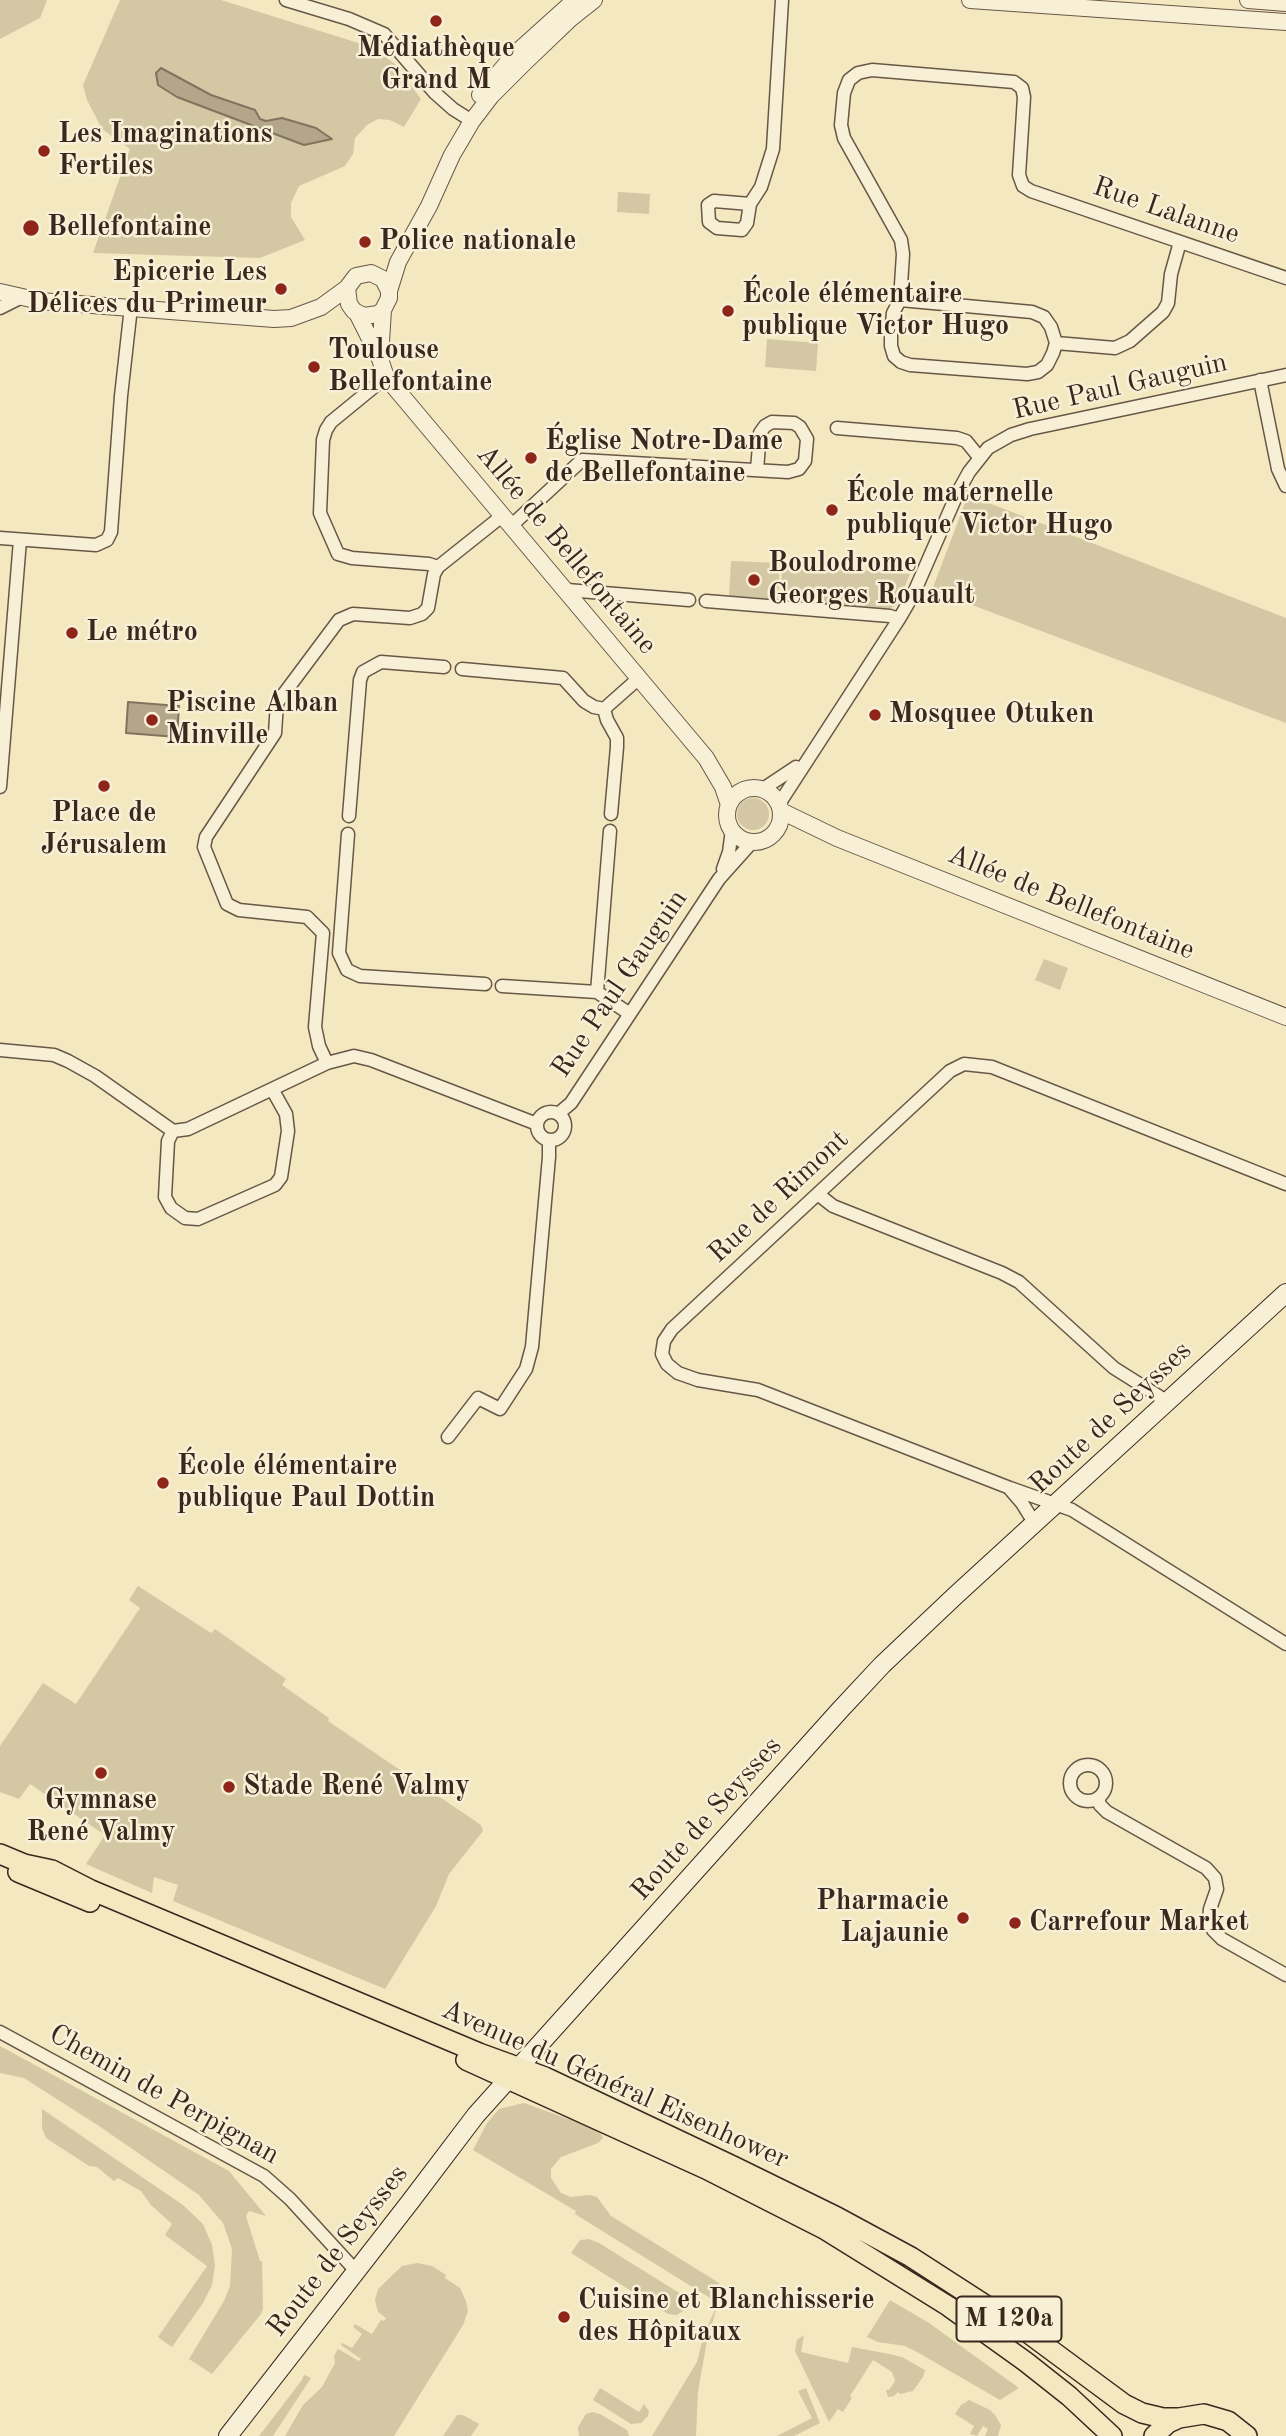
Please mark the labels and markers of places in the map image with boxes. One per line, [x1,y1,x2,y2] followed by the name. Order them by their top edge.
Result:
[428,13,444,29] marker: Médiathèque Grand M
[357,32,515,98] place label: Médiathèque Grand M
[58,118,273,184] place label: Les Imaginations Fertiles
[36,143,52,159] marker: Les Imaginations Fertiles
[47,211,212,245] place label: Bellefontaine
[21,218,41,238] marker: Bellefontaine
[379,225,576,259] place label: Police nationale
[357,234,373,250] marker: Police nationale
[27,256,267,322] place label: Epicerie Les Délices du Primeur
[742,278,1009,344] place label: École élémentaire publique Victor Hugo
[273,281,289,297] marker: Epicerie Les Délices du Primeur
[720,303,736,319] marker: École élémentaire publique Victor Hugo
[328,334,493,400] place label: Toulouse Bellefontaine
[306,359,322,375] marker: Toulouse Bellefontaine
[545,425,783,491] place label: Église Notre-Dame de Bellefontaine
[523,450,539,466] marker: Église Notre-Dame de Bellefontaine
[846,477,1113,543] place label: École maternelle publique Victor Hugo
[824,502,840,518] marker: École maternelle publique Victor Hugo
[768,547,975,613] place label: Boulodrome Georges Rouault
[746,572,762,588] marker: Boulodrome Georges Rouault
[86,616,198,650] place label: Le métro
[64,625,80,641] marker: Le métro
[166,687,338,753] place label: Piscine Alban Minville
[889,698,1094,732] place label: Mosquee Otuken
[867,707,883,723] marker: Mosquee Otuken
[144,712,160,728] marker: Piscine Alban Minville
[96,778,112,794] marker: Place de Jérusalem
[41,797,167,863] place label: Place de Jérusalem
[177,1450,435,1516] place label: École élémentaire publique Paul Dottin
[155,1475,171,1491] marker: École élémentaire publique Paul Dottin
[93,1765,109,1781] marker: Gymnase René Valmy
[243,1770,470,1804] place label: Stade René Valmy
[221,1779,237,1795] marker: Stade René Valmy
[26,1784,176,1850] place label: Gymnase René Valmy
[816,1885,949,1951] place label: Pharmacie Lajaunie
[1029,1906,1249,1940] place label: Carrefour Market
[955,1910,971,1926] marker: Pharmacie Lajaunie
[1007,1915,1023,1931] marker: Carrefour Market
[578,2284,875,2350] place label: Cuisine et Blanchisserie des Hôpitaux
[556,2309,572,2325] marker: Cuisine et Blanchisserie des Hôpitaux

